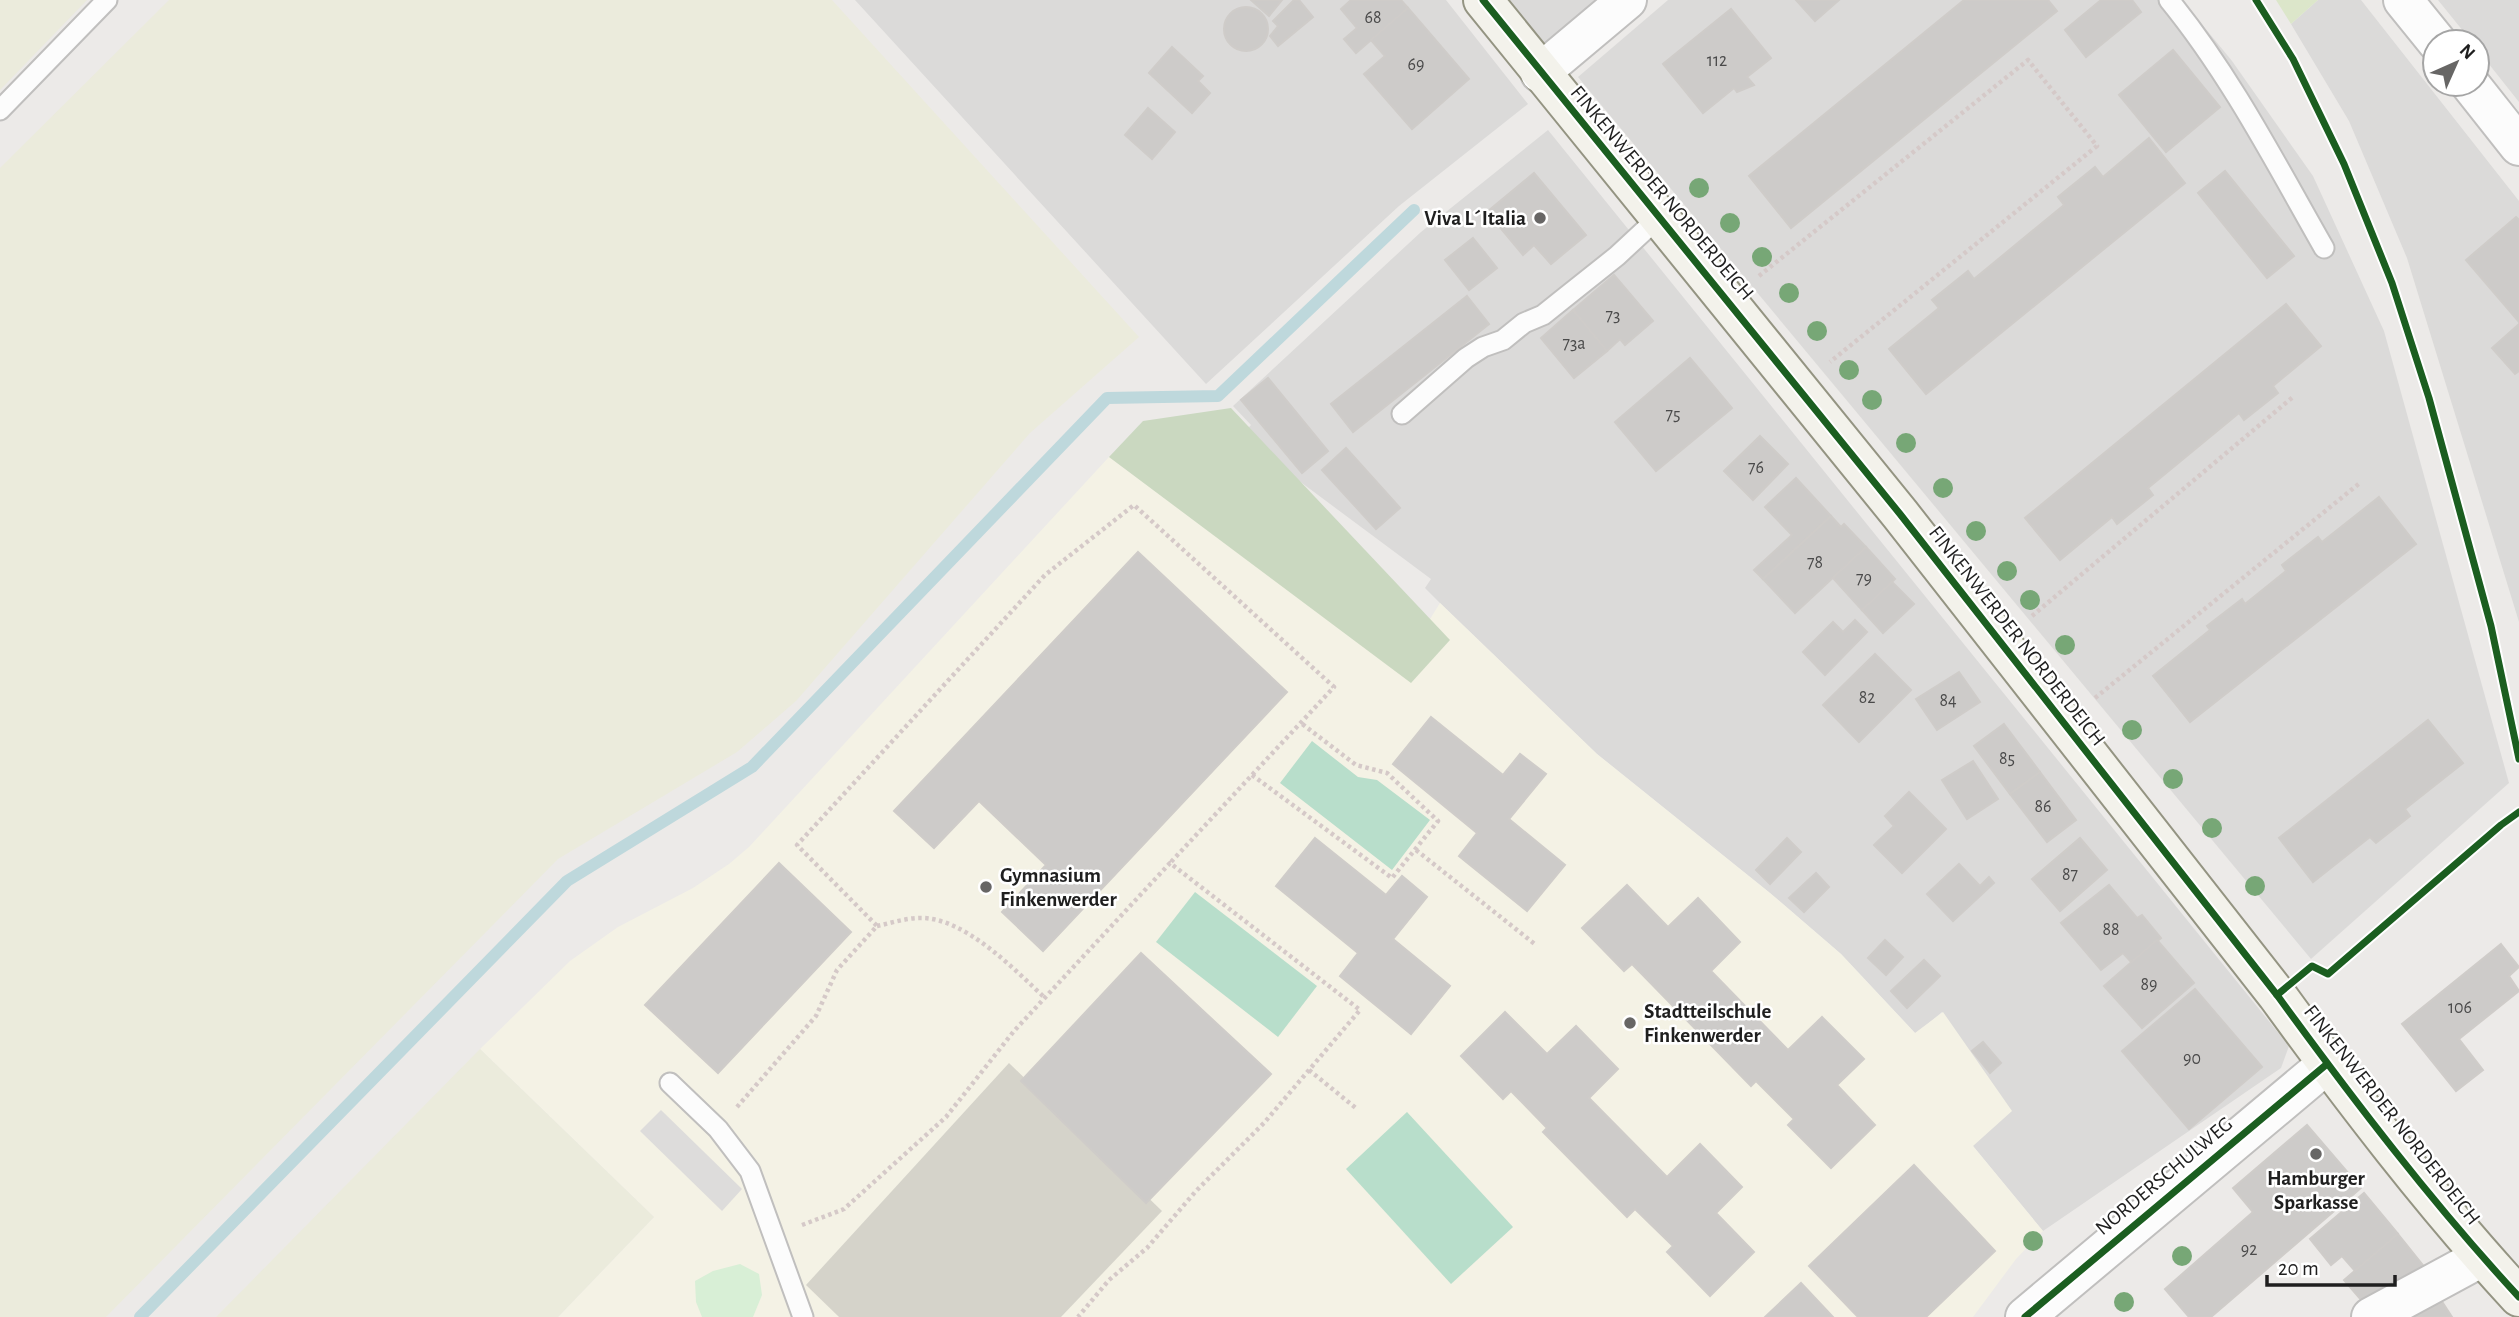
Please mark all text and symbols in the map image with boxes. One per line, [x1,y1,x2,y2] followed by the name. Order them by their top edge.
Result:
[1365,9,1382,27] house number: 68
[2421,28,2491,98] north arrow
[2456,41,2478,63] text: N
[1707,52,1727,70] house number: 112
[1408,56,1424,74] house number: 69
[1566,82,1758,304] street label: FINKENWERDER NORDERDEICH
[1424,208,1526,229] place label: Viva L´Italia
[1532,210,1548,226] marker: Viva L´Italia
[1606,307,1620,325] house number: 73
[1562,335,1586,353] house number: 73a
[1665,406,1681,424] house number: 75
[1748,459,1764,477] house number: 76
[1925,522,2109,750] street label: FINKENWERDER NORDERDEICH
[1807,554,1823,572] house number: 78
[1856,570,1872,588] house number: 79
[1859,689,1875,707] house number: 82
[1939,692,1957,710] house number: 84
[1999,750,2015,768] house number: 85
[2035,798,2052,816] house number: 86
[1000,865,1118,910] place label: Gymnasium Finkenwerder
[2062,866,2078,884] house number: 87
[978,879,994,895] marker: Gymnasium Finkenwerder
[2102,921,2120,939] house number: 88
[2141,976,2158,994] house number: 89
[2448,999,2472,1017] house number: 106
[1644,1001,1771,1046] place label: Stadtteilschule Finkenwerder
[2300,1001,2484,1229] street label: FINKENWERDER NORDERDEICH
[1622,1015,1638,1031] marker: Stadtteilschule Finkenwerder
[2183,1050,2201,1068] house number: 90
[2092,1113,2236,1239] street label: NORDERSCHULWEG
[2308,1146,2324,1162] marker: Hamburger Sparkasse
[2267,1168,2366,1213] place label: Hamburger Sparkasse
[2241,1241,2257,1259] house number: 92
[2267,1244,2395,1288] scale bar
[2278,1258,2319,1279] text: 20 m

